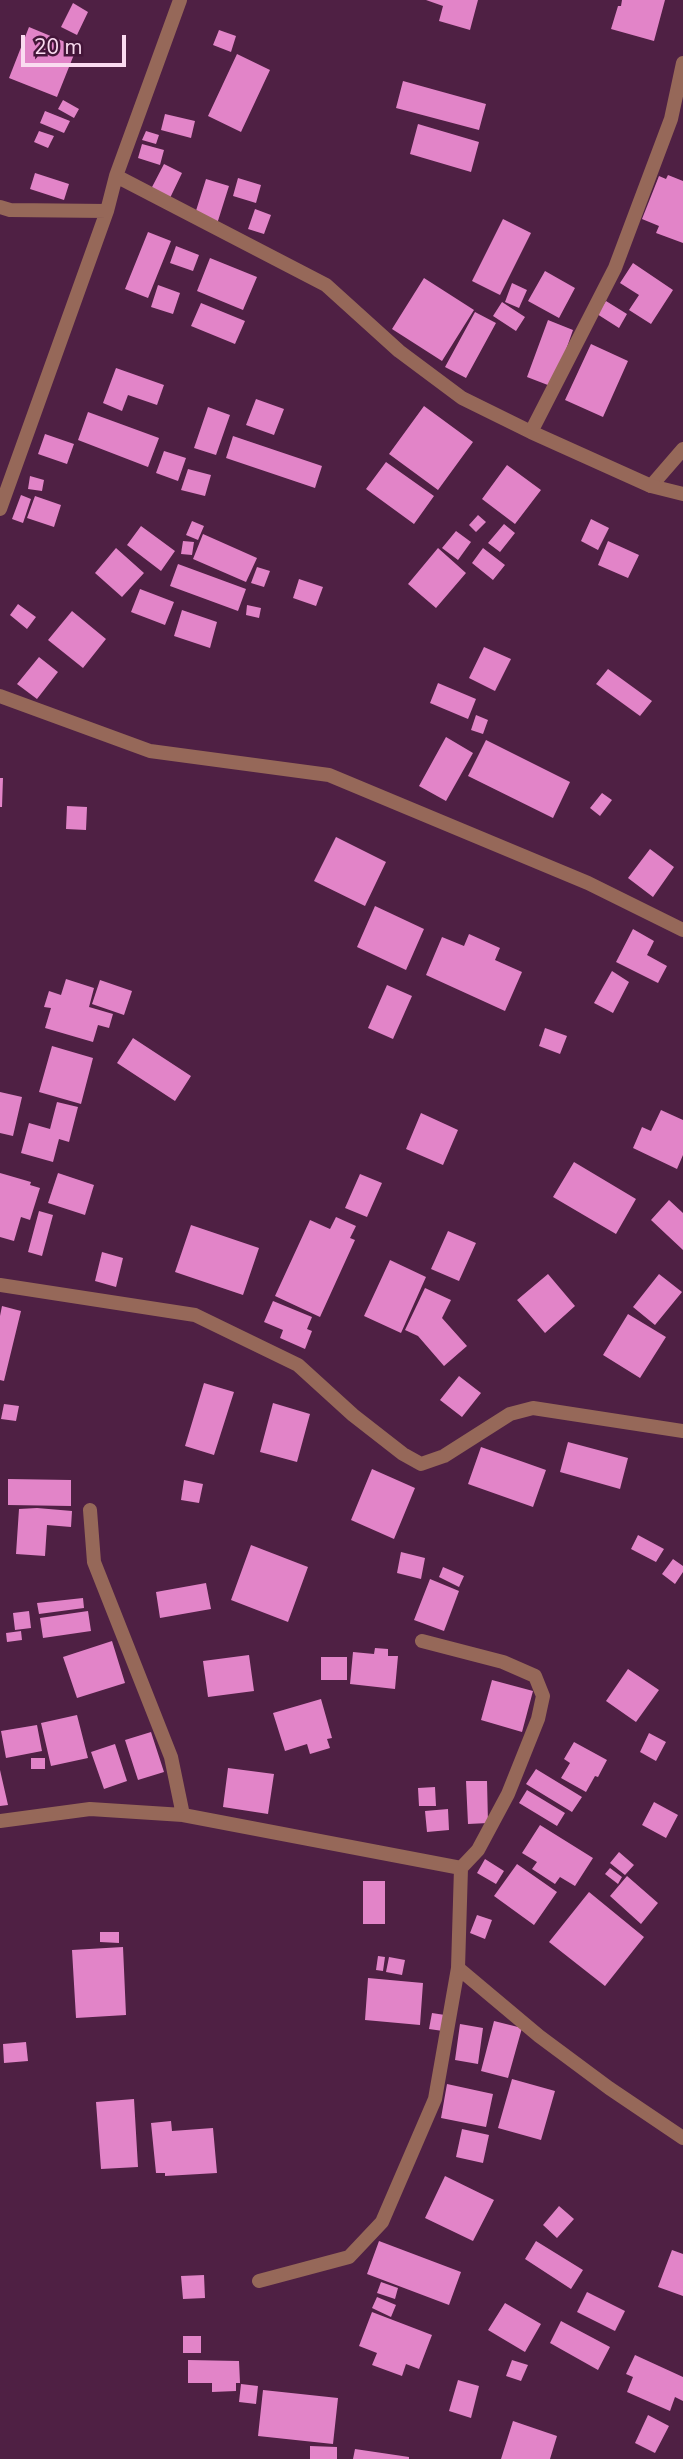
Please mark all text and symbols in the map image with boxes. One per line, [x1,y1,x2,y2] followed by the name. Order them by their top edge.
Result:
[24,21,130,65] scale bar
[34,33,83,61] text: 20 m

